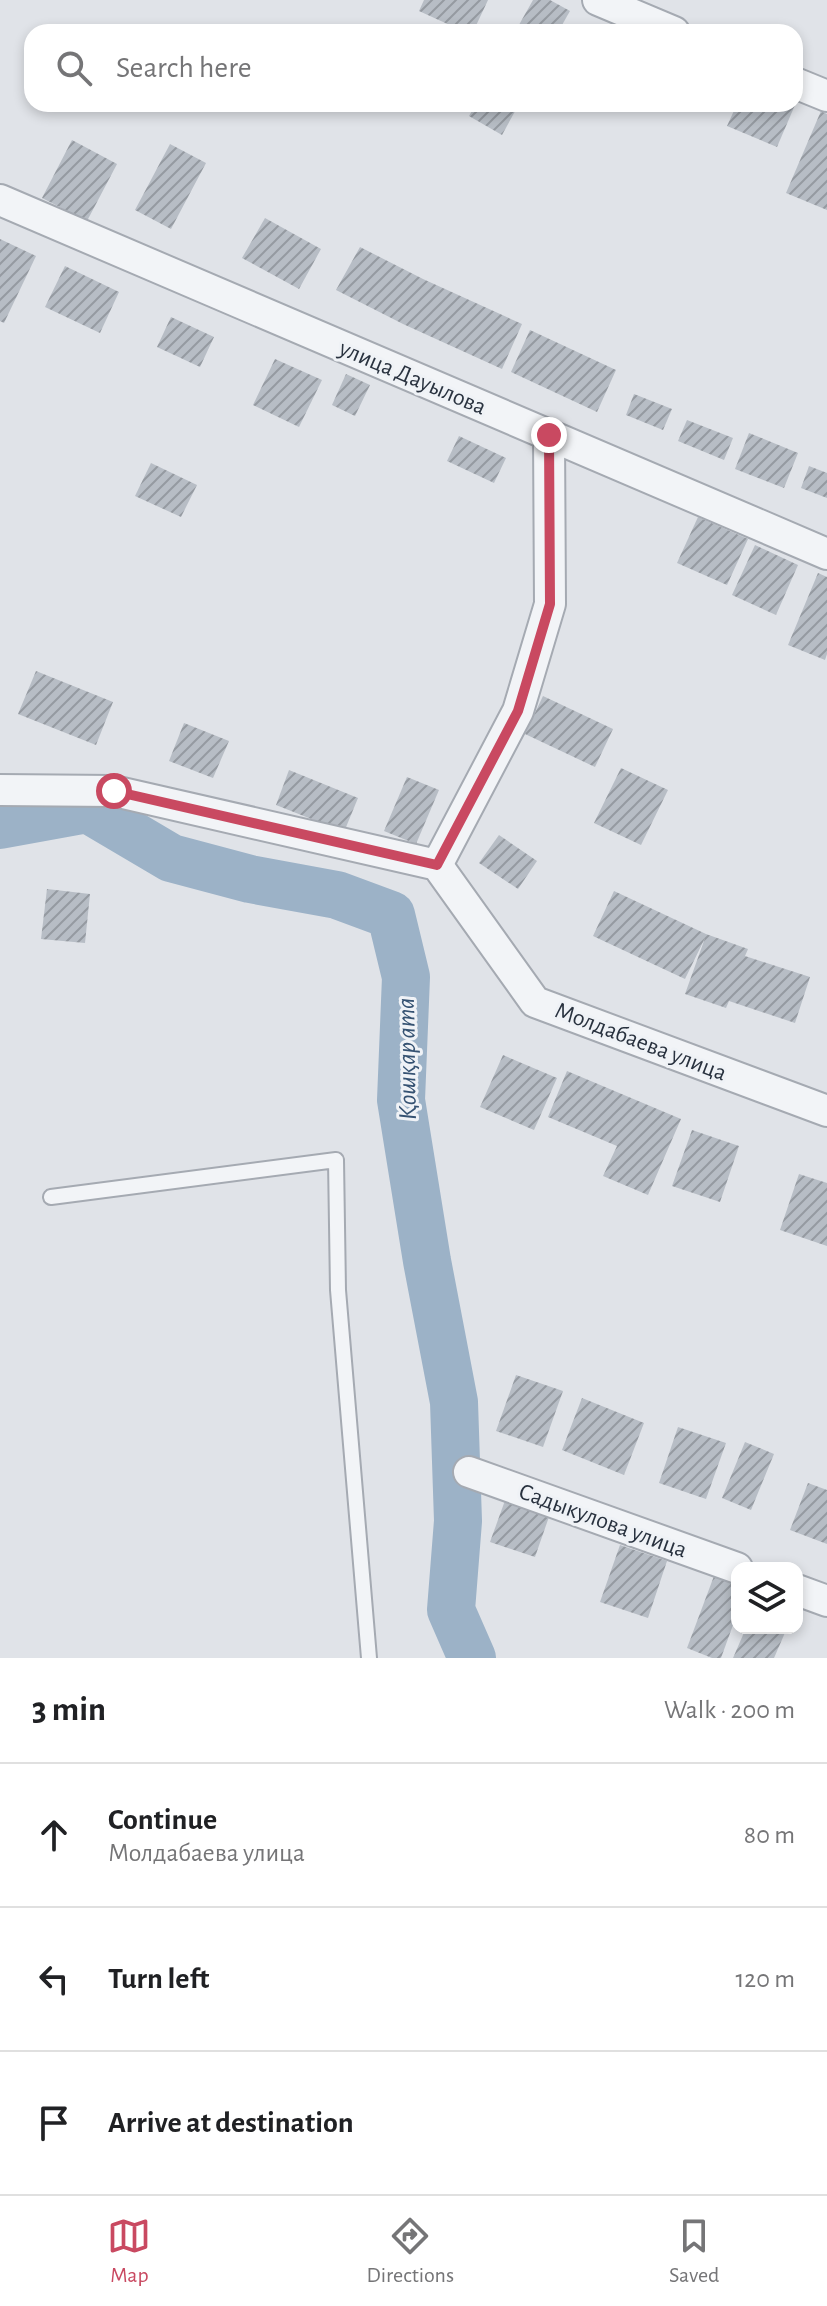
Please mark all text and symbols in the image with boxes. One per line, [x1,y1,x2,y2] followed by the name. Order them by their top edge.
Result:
[24,24,803,112] search box
[52,46,96,90] icon: search
[116,53,252,83] text: Search here
[335,336,490,420] street label: улица Дауылова
[531,417,567,453] route end
[96,773,132,809] route start
[393,998,421,1120] water label: Қошқар ата
[552,998,730,1086] street label: Молдабаева улица
[515,1479,690,1563] street label: Садыкулова улица
[731,1562,803,1634] map controls
[731,1562,803,1634] button: layers
[32,1693,106,1727] text: 3 min
[664,1697,795,1723] text: Walk · 200 m
[108,1805,217,1835] text: Continue
[32,1813,76,1857] icon: ahead
[744,1822,795,1848] text: 80 m
[108,1840,305,1866] text: Молдабаева улица
[32,1957,76,2001] icon: left
[108,1964,209,1994] text: Turn left
[735,1966,795,1992] text: 120 m
[32,2101,76,2145] icon: arrive
[108,2108,354,2138] text: Arrive at destination
[107,2214,151,2288] tab: Map
[366,2214,454,2288] tab: Directions
[669,2214,719,2288] tab: Saved

